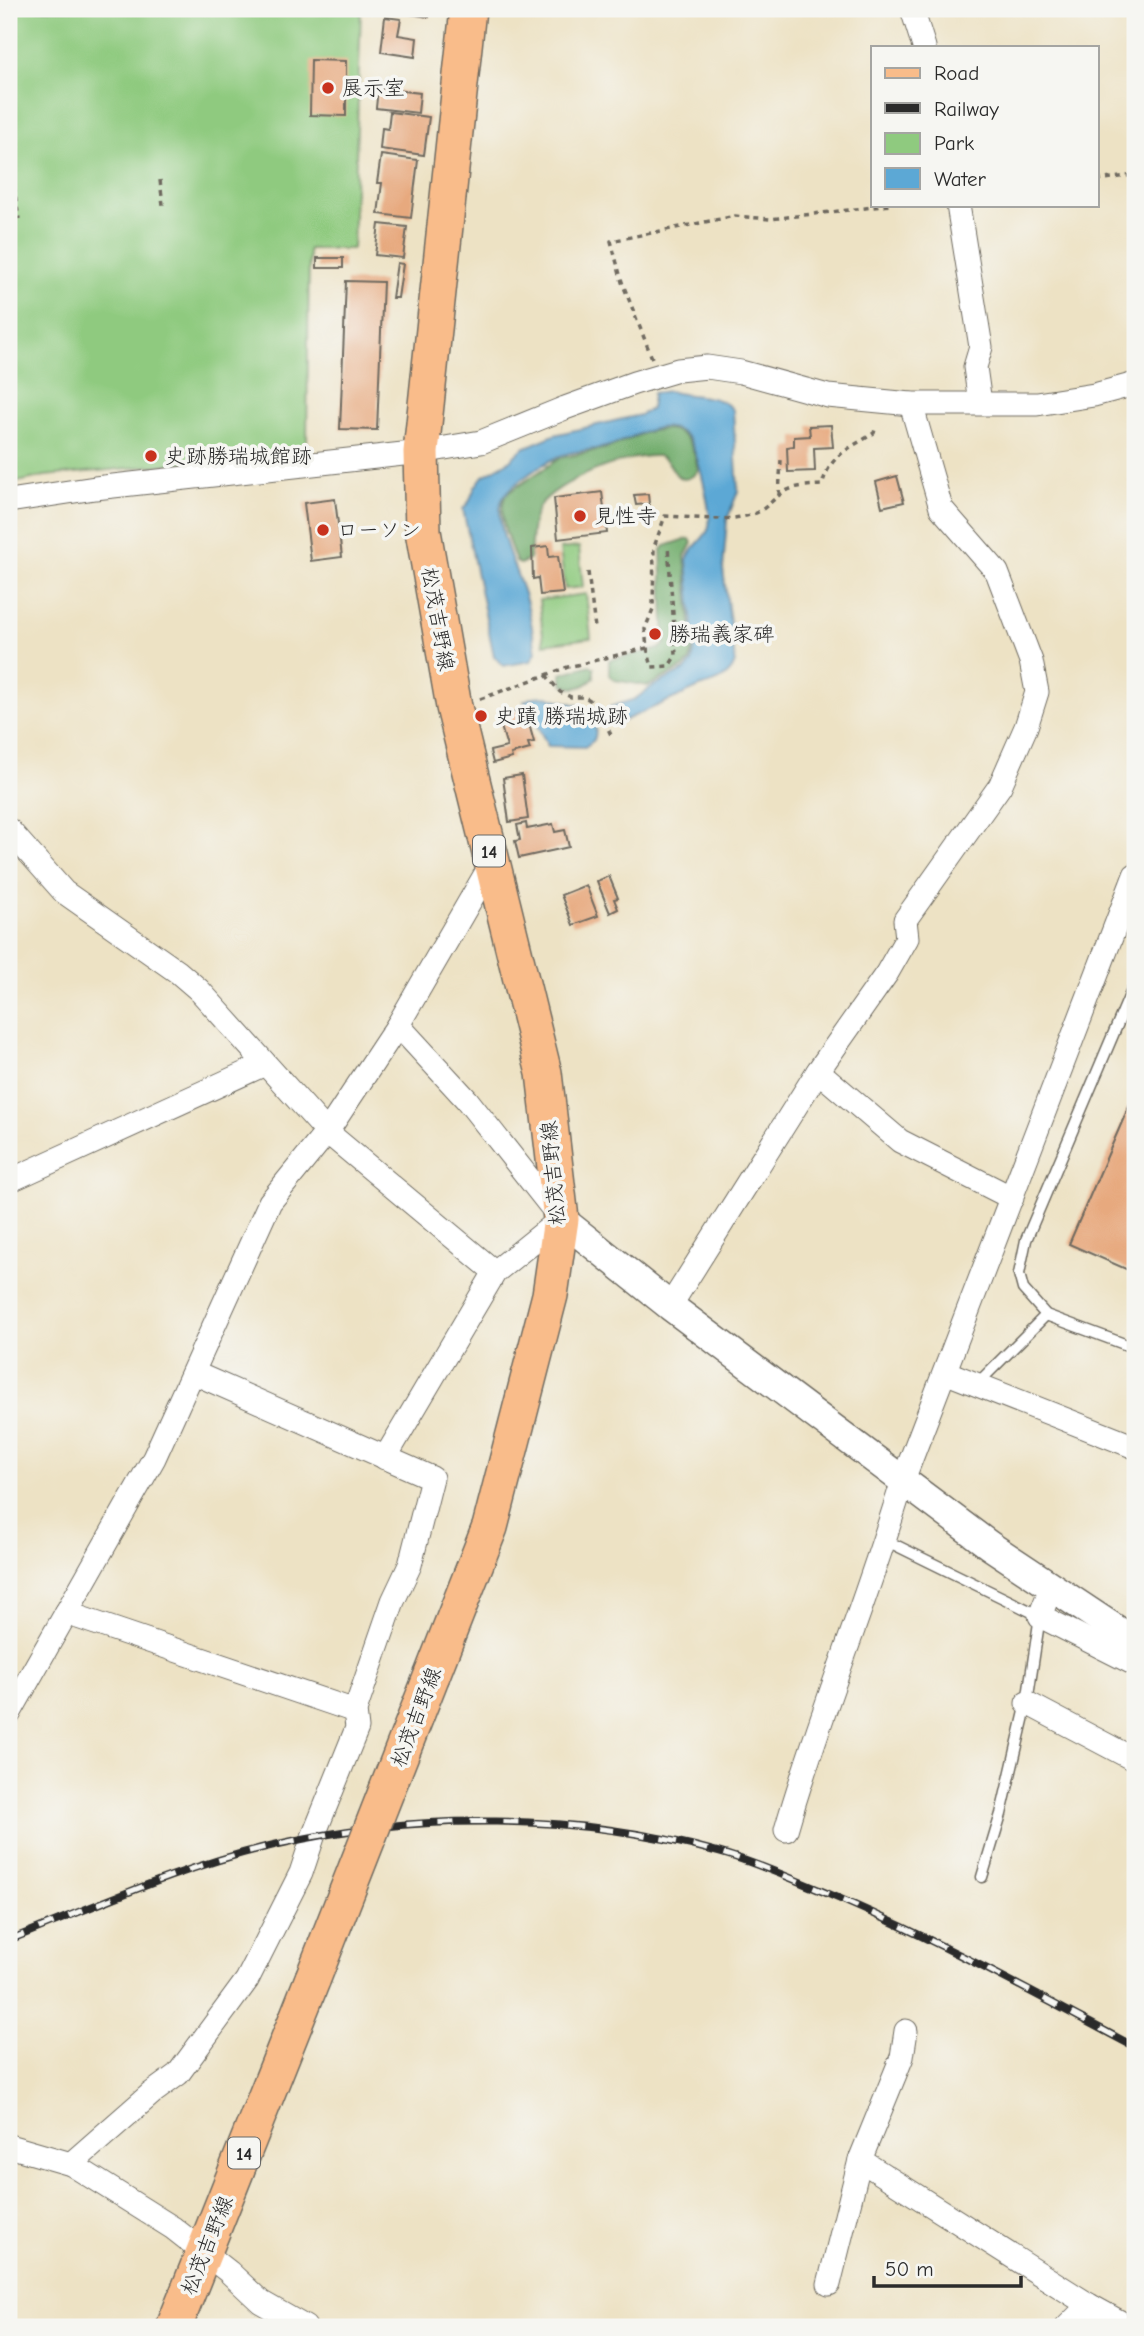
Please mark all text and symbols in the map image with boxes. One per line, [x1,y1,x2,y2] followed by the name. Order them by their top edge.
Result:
[871,46,1098,206] legend
[934,61,979,85] text: Road
[342,76,405,100] place label: 展示室
[320,80,336,96] marker: 展示室
[934,97,999,121] text: Railway
[934,131,974,155] text: Park
[934,167,987,191] text: Water
[165,444,312,468] place label: 史跡勝瑞城館跡
[143,448,159,464] marker: 史跡勝瑞城館跡
[594,504,657,528] place label: 見性寺
[572,508,588,524] marker: 見性寺
[337,518,421,542] place label: ローソン
[315,522,331,538] marker: ローソン
[417,565,459,673] street label: 松茂吉野線
[669,622,774,646] place label: 勝瑞義家碑
[647,626,663,642] marker: 勝瑞義家碑
[495,704,628,728] place label: 史蹟 勝瑞城跡
[473,708,489,724] marker: 史蹟 勝瑞城跡
[473,836,505,866] road number: 14
[536,1120,570,1226] street label: 松茂吉野線
[386,1664,446,1770] street label: 松茂吉野線
[228,2138,260,2168] road number: 14
[176,2192,238,2298] street label: 松茂吉野線
[874,2245,1021,2289] scale bar
[885,2257,934,2281] text: 50 m

